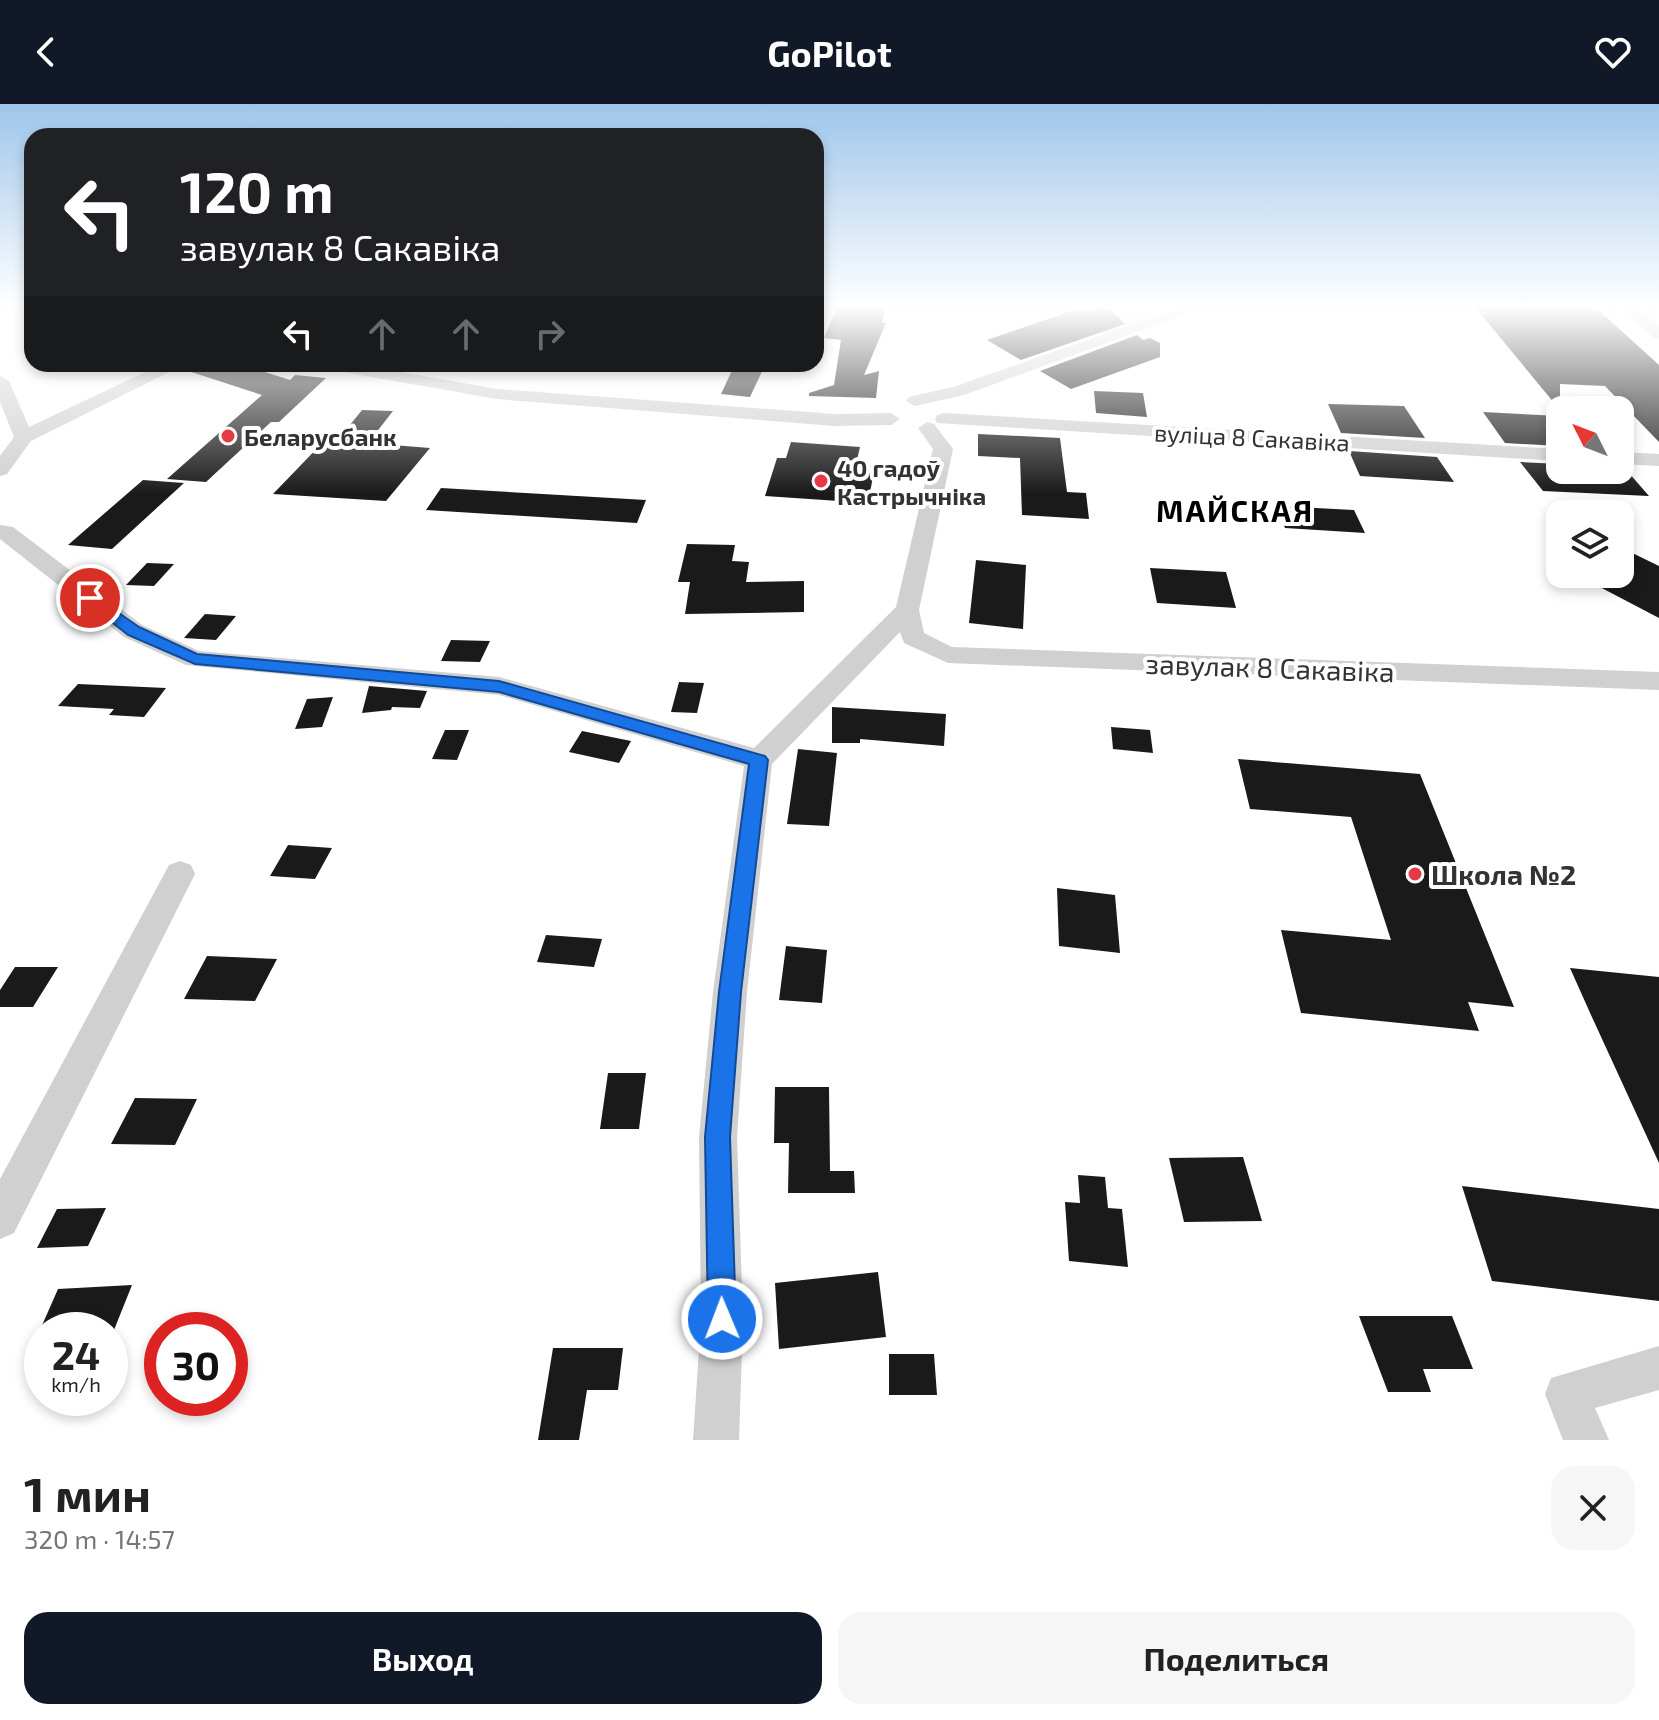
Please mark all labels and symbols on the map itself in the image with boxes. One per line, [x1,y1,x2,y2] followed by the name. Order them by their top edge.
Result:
[1546,396,1634,484] north arrow
[1153,417,1351,458] street label: вуліца 8 Сакавіка
[244,422,397,451] place label: Беларусбанк
[219,427,237,445] marker: Беларусбанк
[837,453,986,510] place label: 40 гадоў Кастрычніка
[812,472,830,490] marker: 40 гадоў Кастрычніка
[1156,492,1314,528] district label: МАЙСКАЯ
[56,564,124,632] pin
[1145,646,1395,688] street label: завулак 8 Сакавіка
[1431,857,1576,891] place label: Школа №2
[1406,865,1424,883] marker: Школа №2
[680,1277,764,1361] position arrow
[144,1312,248,1416] speed limit sign: 30

